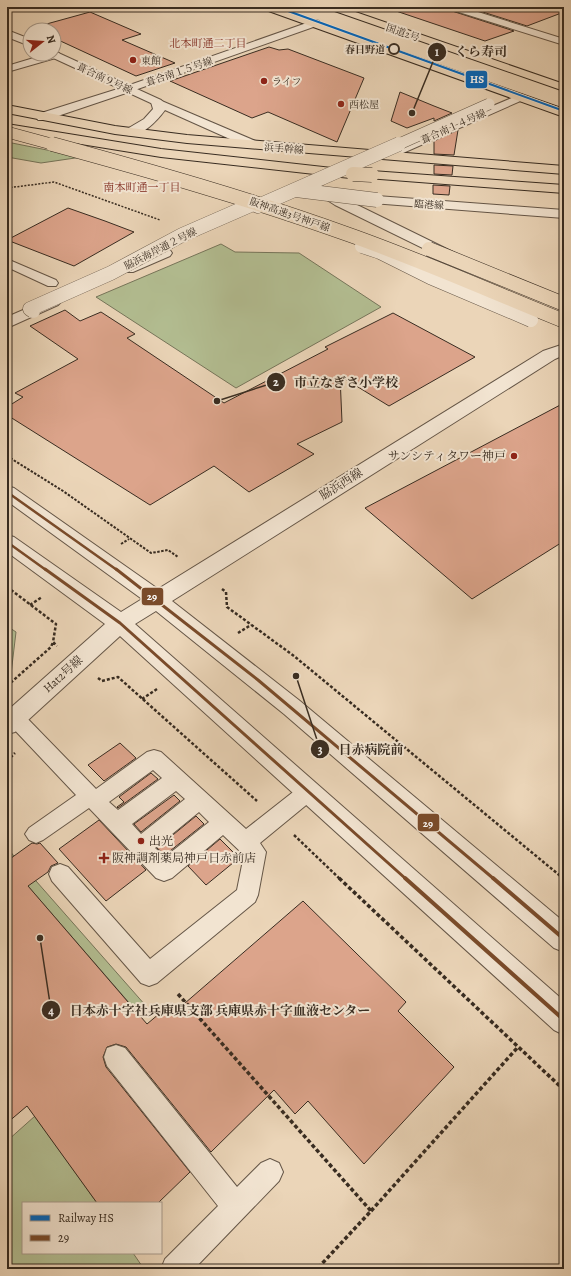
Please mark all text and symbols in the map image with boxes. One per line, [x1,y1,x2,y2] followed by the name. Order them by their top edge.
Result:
[384,21,421,44] street label: 国道2号
[22,22,62,62] north arrow
[43,33,59,45] text: N
[170,36,247,51] district label: 北本町通二丁目
[427,39,515,64] callout: くら寿司
[345,43,385,56] place label: 春日野道
[388,43,400,55] marker: 春日野道
[455,43,507,60] text: くら寿司
[435,44,440,60] text: 1
[141,54,161,67] place label: 東館
[144,54,214,89] street label: 葺合南１５号線
[128,55,138,65] marker: 東館
[75,60,135,97] street label: 葺合南９号線
[465,70,488,89] line badge: HS
[470,72,484,87] text: HS
[272,75,301,88] place label: ライフ
[259,76,269,86] marker: ライフ
[349,98,379,111] place label: 西松屋
[336,99,346,109] marker: 西松屋
[419,106,488,147] street label: 葺合南１４号線
[263,140,304,157] street label: 浜手幹線
[104,180,181,195] district label: 南本町通一丁目
[248,195,332,234] street label: 阪神高速3号神戸線
[414,197,444,212] street label: 臨港線
[122,224,199,272] street label: 脇浜海岸通２号線
[266,370,406,395] callout: 市立なぎさ小学校
[273,374,279,390] text: 2
[294,374,399,391] text: 市立なぎさ小学校
[388,448,506,464] place label: サンシティタワー神戸
[509,451,519,461] marker: サンシティタワー神戸
[316,464,366,504] street label: 脇浜西線
[141,587,164,606] line badge: 29
[147,589,157,604] text: 29
[40,652,86,696] street label: Hat2号線
[310,737,411,762] callout: 日赤病院前
[338,741,404,758] text: 日赤病院前
[317,742,323,758] text: 3
[417,813,440,832] line badge: 29
[423,816,433,831] text: 29
[149,833,173,849] place label: 出光
[136,836,146,846] marker: 出光
[112,850,256,866] place label: 阪神調剤薬局神戸日赤前店
[99,853,109,863] marker: 阪神調剤薬局神戸日赤前店
[41,998,379,1023] callout: 日本赤十字社兵庫県支部 兵庫県赤十字血液センター
[70,1002,370,1019] text: 日本赤十字社兵庫県支部 兵庫県赤十字血液センター
[48,1003,54,1019] text: 4
[22,1202,162,1254] legend
[58,1210,114,1226] text: Railway HS
[58,1230,69,1246] text: 29

